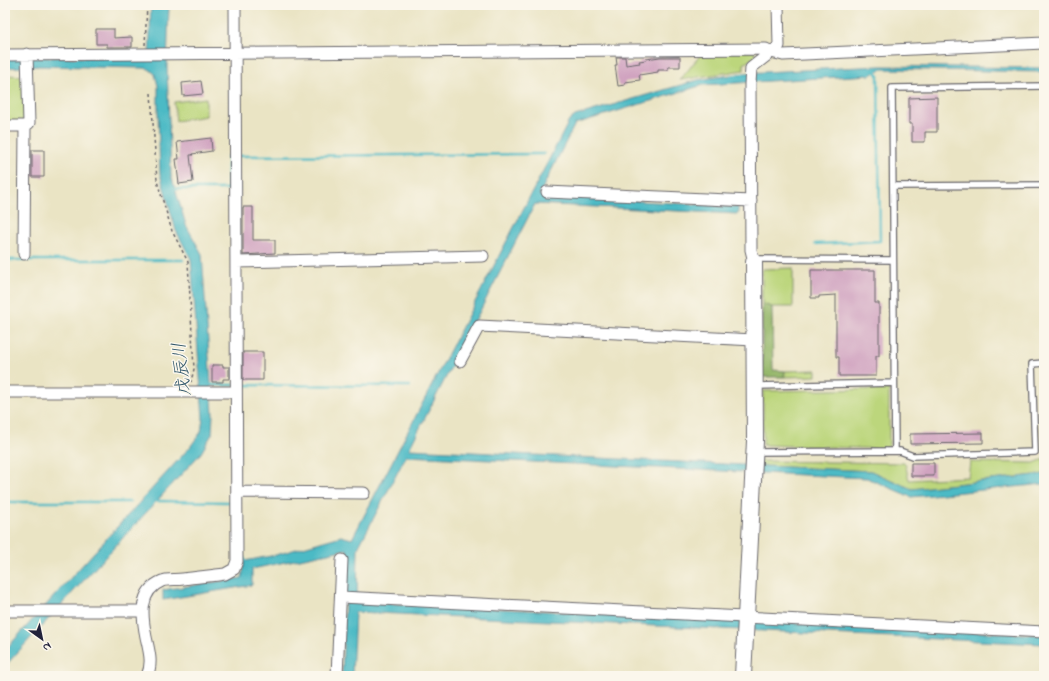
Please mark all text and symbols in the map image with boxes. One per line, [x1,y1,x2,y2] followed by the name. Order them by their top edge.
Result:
[167,341,199,397] water label: 戊辰川
[22,619,62,659] north arrow
[39,638,54,655] text: N

